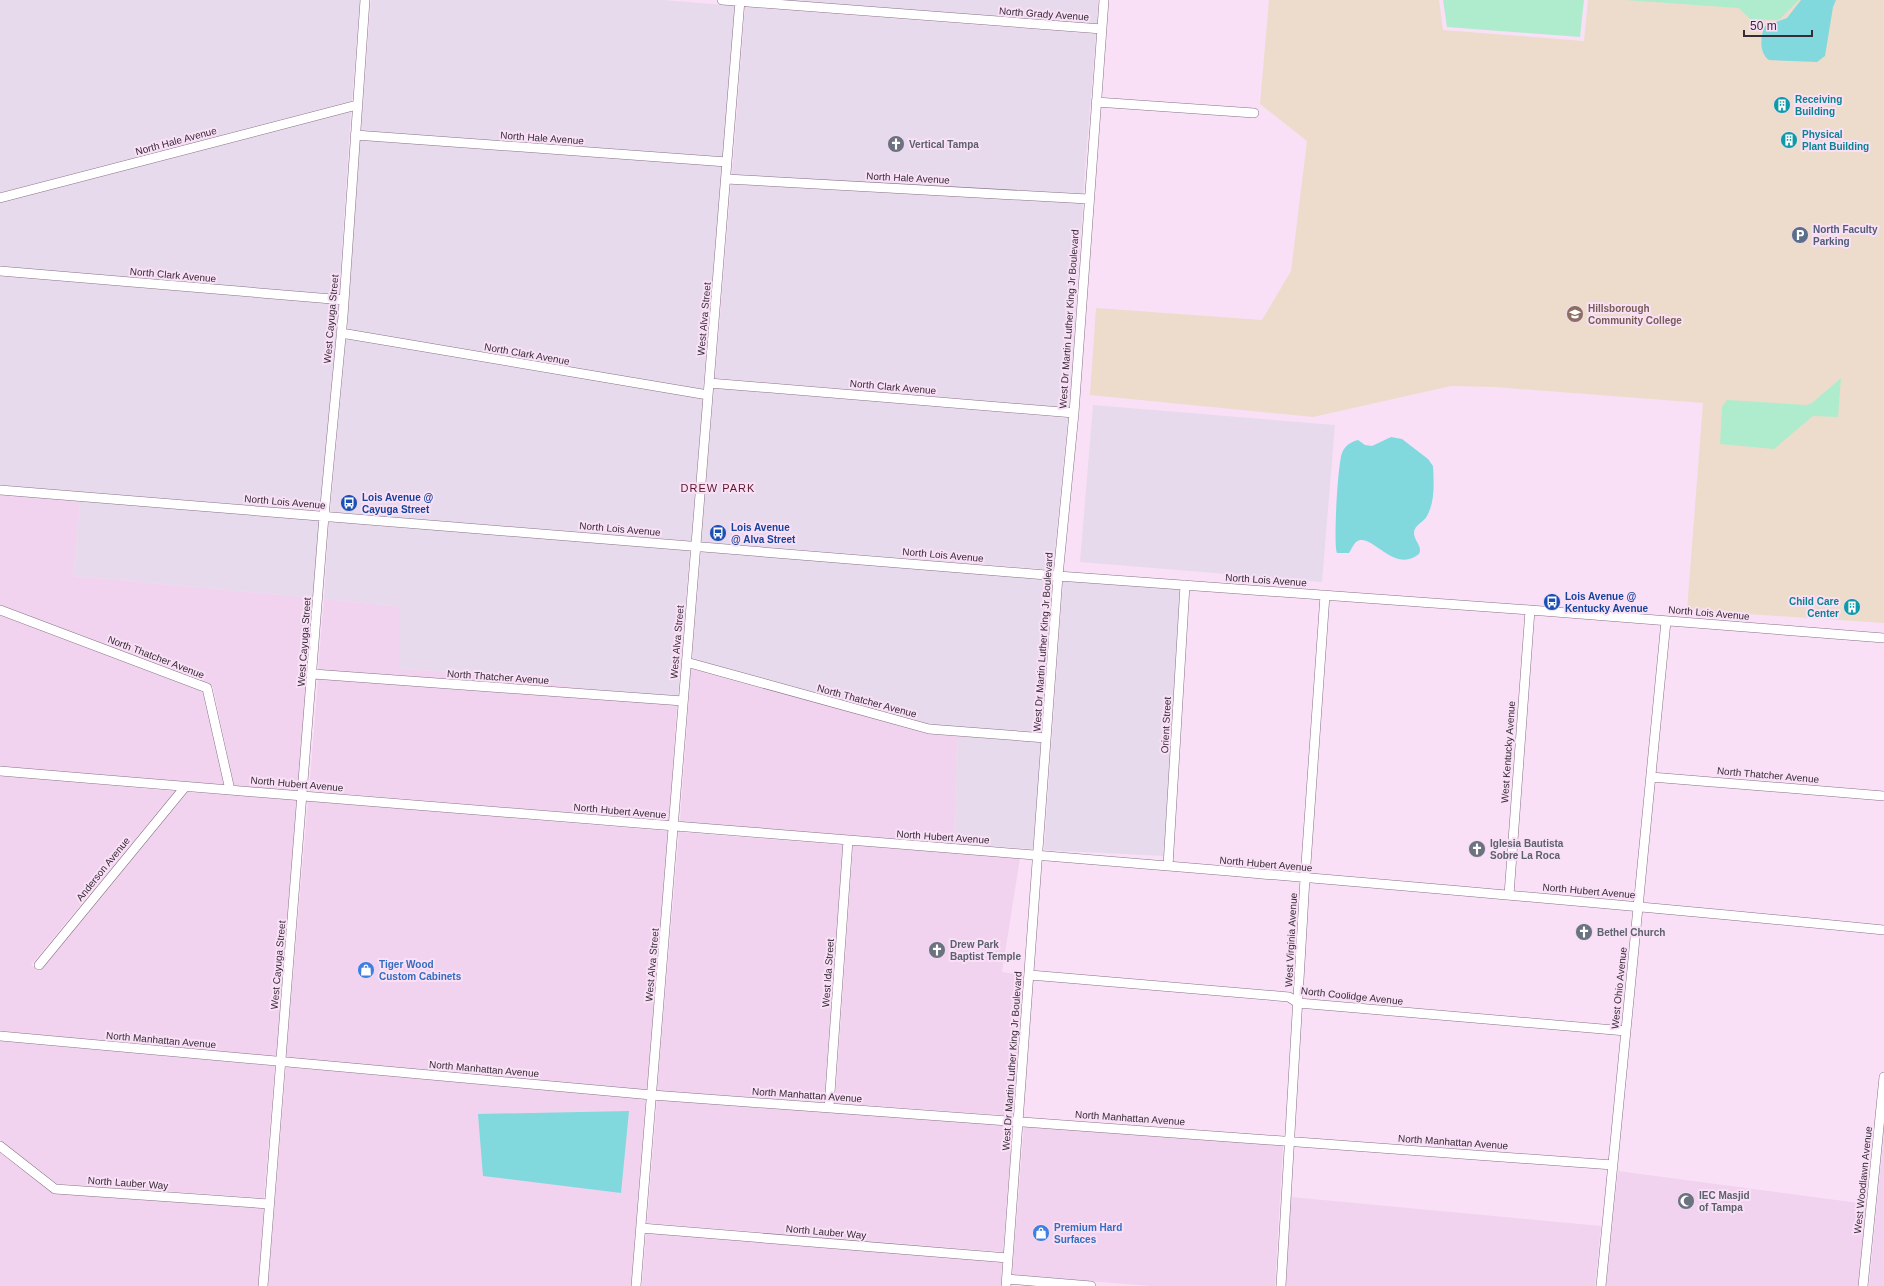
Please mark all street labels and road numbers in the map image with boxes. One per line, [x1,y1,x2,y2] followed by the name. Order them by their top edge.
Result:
[999,5,1090,23] street label: North Grady Avenue
[134,125,218,157] street label: North Hale Avenue
[500,130,585,146] street label: North Hale Avenue
[866,170,951,186] street label: North Hale Avenue
[1057,229,1081,409] street label: West Dr Martin Luther King Jr Boulevard
[129,266,217,284] street label: North Clark Avenue
[322,274,340,364] street label: West Cayuga Street
[695,282,713,356] street label: West Alva Street
[483,341,571,367] street label: North Clark Avenue
[849,378,937,396] street label: North Clark Avenue
[244,493,327,511] street label: North Lois Avenue
[579,520,662,538] street label: North Lois Avenue
[902,546,985,564] street label: North Lois Avenue
[1031,552,1055,732] street label: West Dr Martin Luther King Jr Boulevard
[1225,572,1307,588] street label: North Lois Avenue
[295,597,313,687] street label: West Cayuga Street
[1668,604,1751,622] street label: North Lois Avenue
[668,605,686,679] street label: West Alva Street
[106,634,206,681] street label: North Thatcher Avenue
[446,668,550,686] street label: North Thatcher Avenue
[816,682,918,720] street label: North Thatcher Avenue
[1159,696,1173,754] street label: Orient Street
[1499,700,1517,804] street label: West Kentucky Avenue
[1716,765,1820,785] street label: North Thatcher Avenue
[250,774,344,794] street label: North Hubert Avenue
[573,801,667,821] street label: North Hubert Avenue
[896,828,990,846] street label: North Hubert Avenue
[74,835,132,903] street label: Anderson Avenue
[1219,854,1313,874] street label: North Hubert Avenue
[1542,881,1636,901] street label: North Hubert Avenue
[1283,892,1299,987] street label: West Virginia Avenue
[269,920,287,1010] street label: West Cayuga Street
[643,928,661,1002] street label: West Alva Street
[820,938,836,1008] street label: West Ida Street
[1609,946,1629,1030] street label: West Ohio Avenue
[1000,971,1024,1151] street label: West Dr Martin Luther King Jr Boulevard
[1300,985,1404,1007] street label: North Coolidge Avenue
[106,1030,217,1050] street label: North Manhattan Avenue
[429,1059,540,1079] street label: North Manhattan Avenue
[752,1086,863,1104] street label: North Manhattan Avenue
[1075,1109,1186,1127] street label: North Manhattan Avenue
[1852,1125,1874,1234] street label: West Woodlawn Avenue
[1398,1133,1509,1151] street label: North Manhattan Avenue
[87,1175,169,1191] street label: North Lauber Way
[785,1223,867,1241] street label: North Lauber Way

